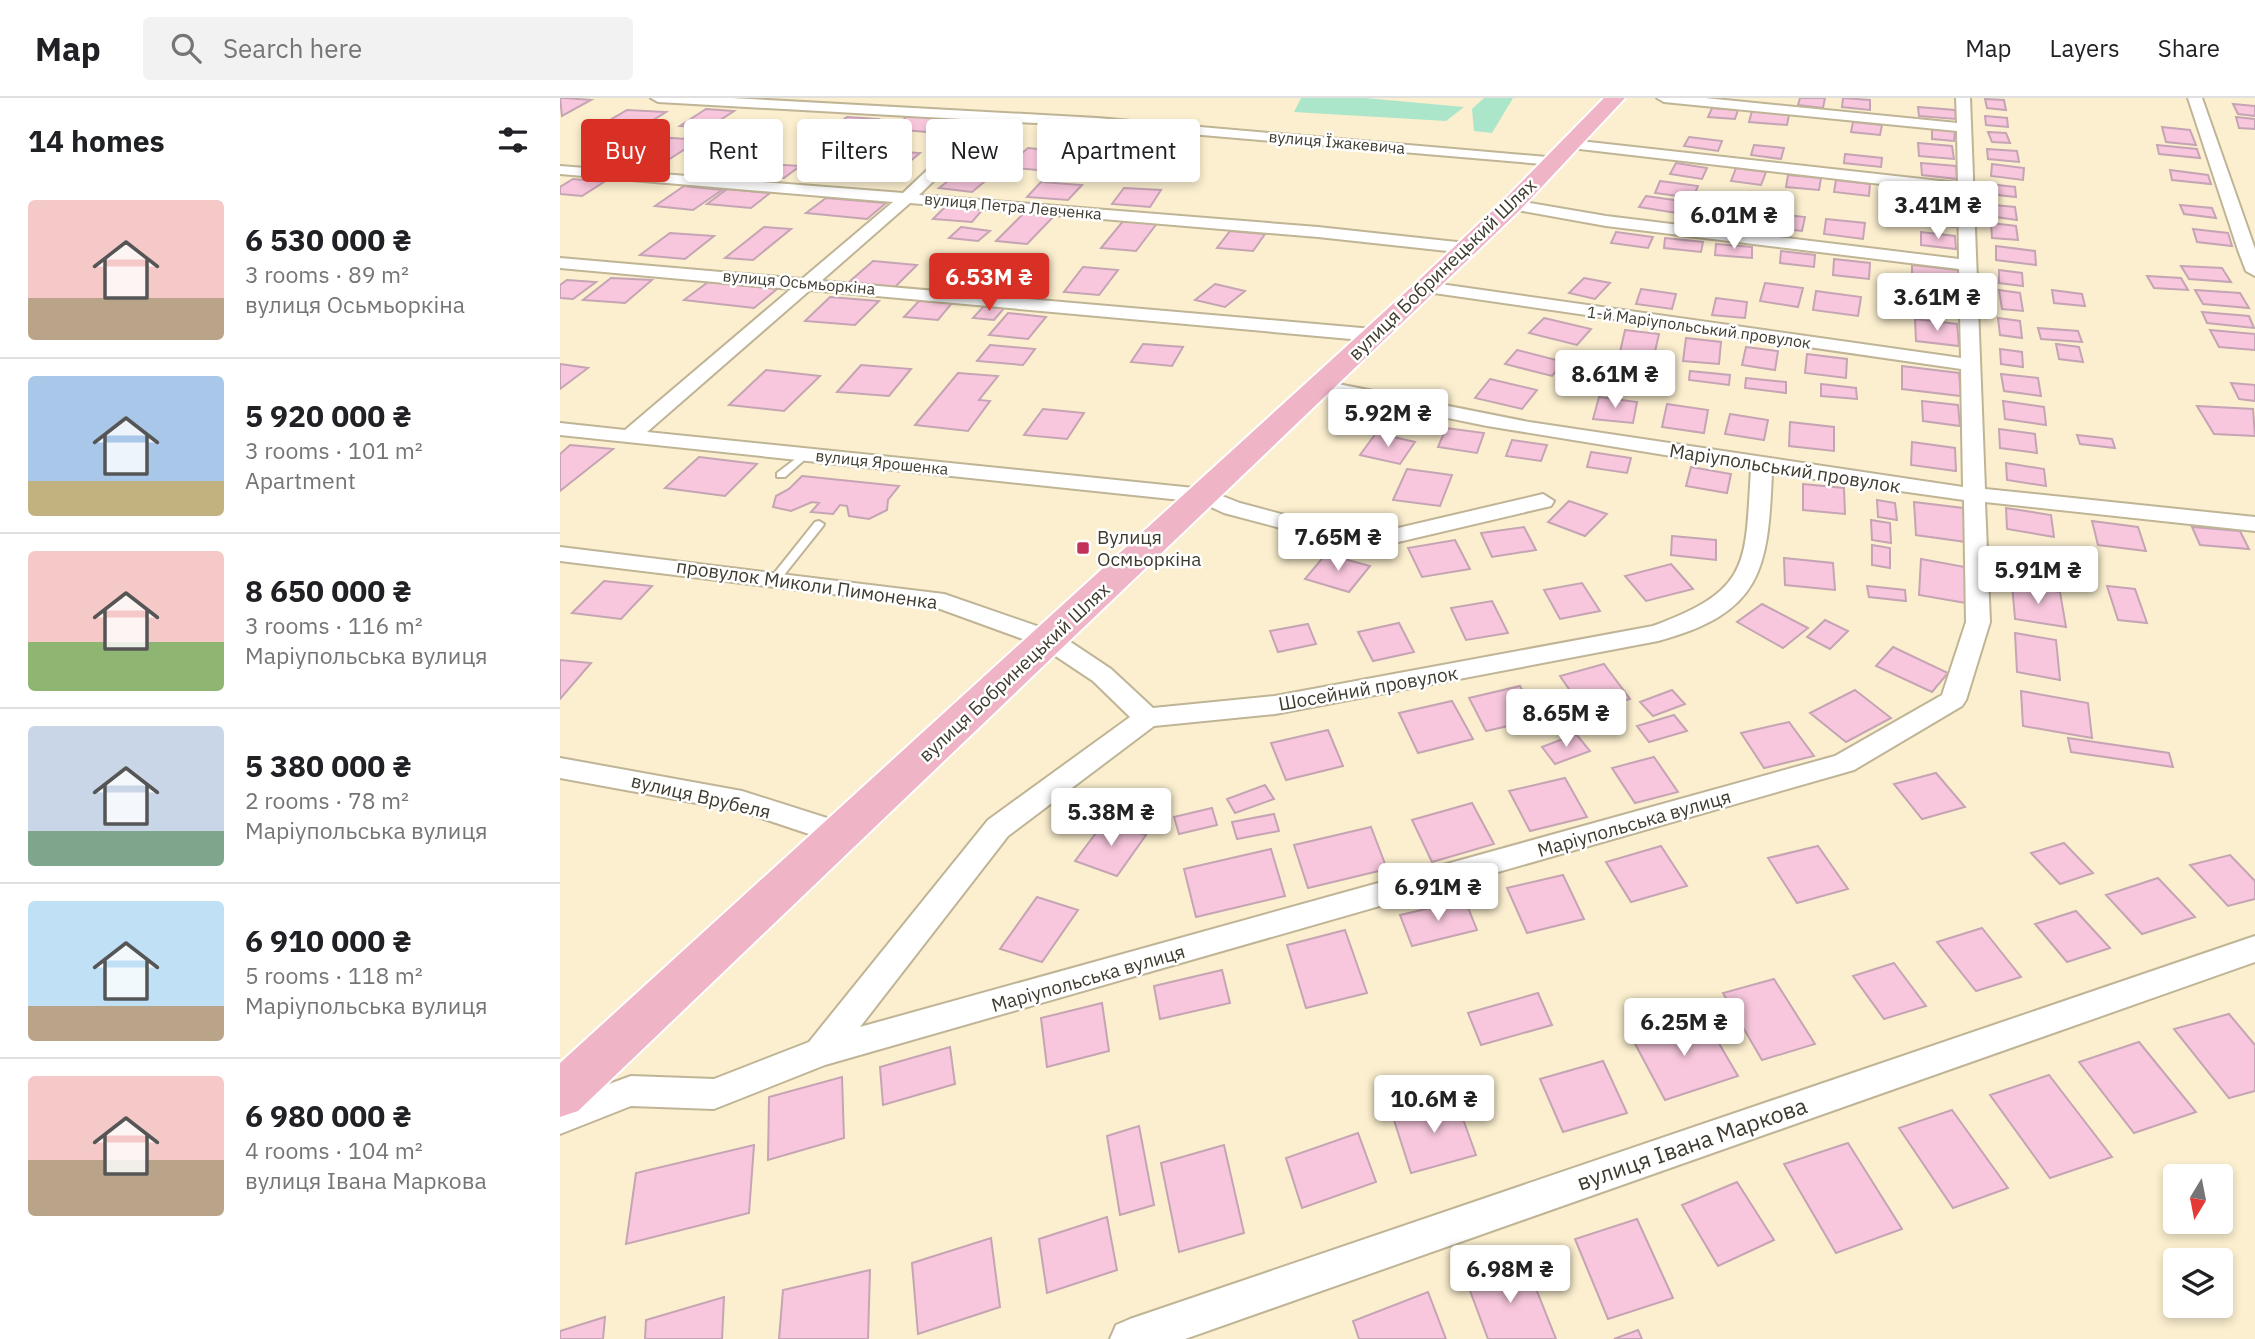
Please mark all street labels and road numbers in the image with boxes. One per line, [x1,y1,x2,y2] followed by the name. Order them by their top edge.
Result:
[1268,126,1406,158] street label: вулиця Їжакевича
[1343,173,1541,365] street label: вулиця Бобринецький Шлях
[923,188,1103,224] street label: вулиця Петра Левченка
[722,265,877,299] street label: вулиця Осьмьоркіна
[1586,301,1812,353] street label: 1-й Маріупольський провулок
[1668,438,1902,498] street label: Маріупольський провулок
[815,445,950,479] street label: вулиця Ярошенка
[675,554,939,614] street label: провулок Миколи Пимоненка
[914,577,1115,767] street label: вулиця Бобринецький Шлях
[1276,660,1460,716] street label: Шосейний провулок
[629,768,773,824] street label: вулиця Врубеля
[1534,784,1734,862] street label: Маріупольська вулиця
[988,939,1188,1017] street label: Маріупольська вулиця
[1573,1090,1811,1197] street label: вулиця Івана Маркова

